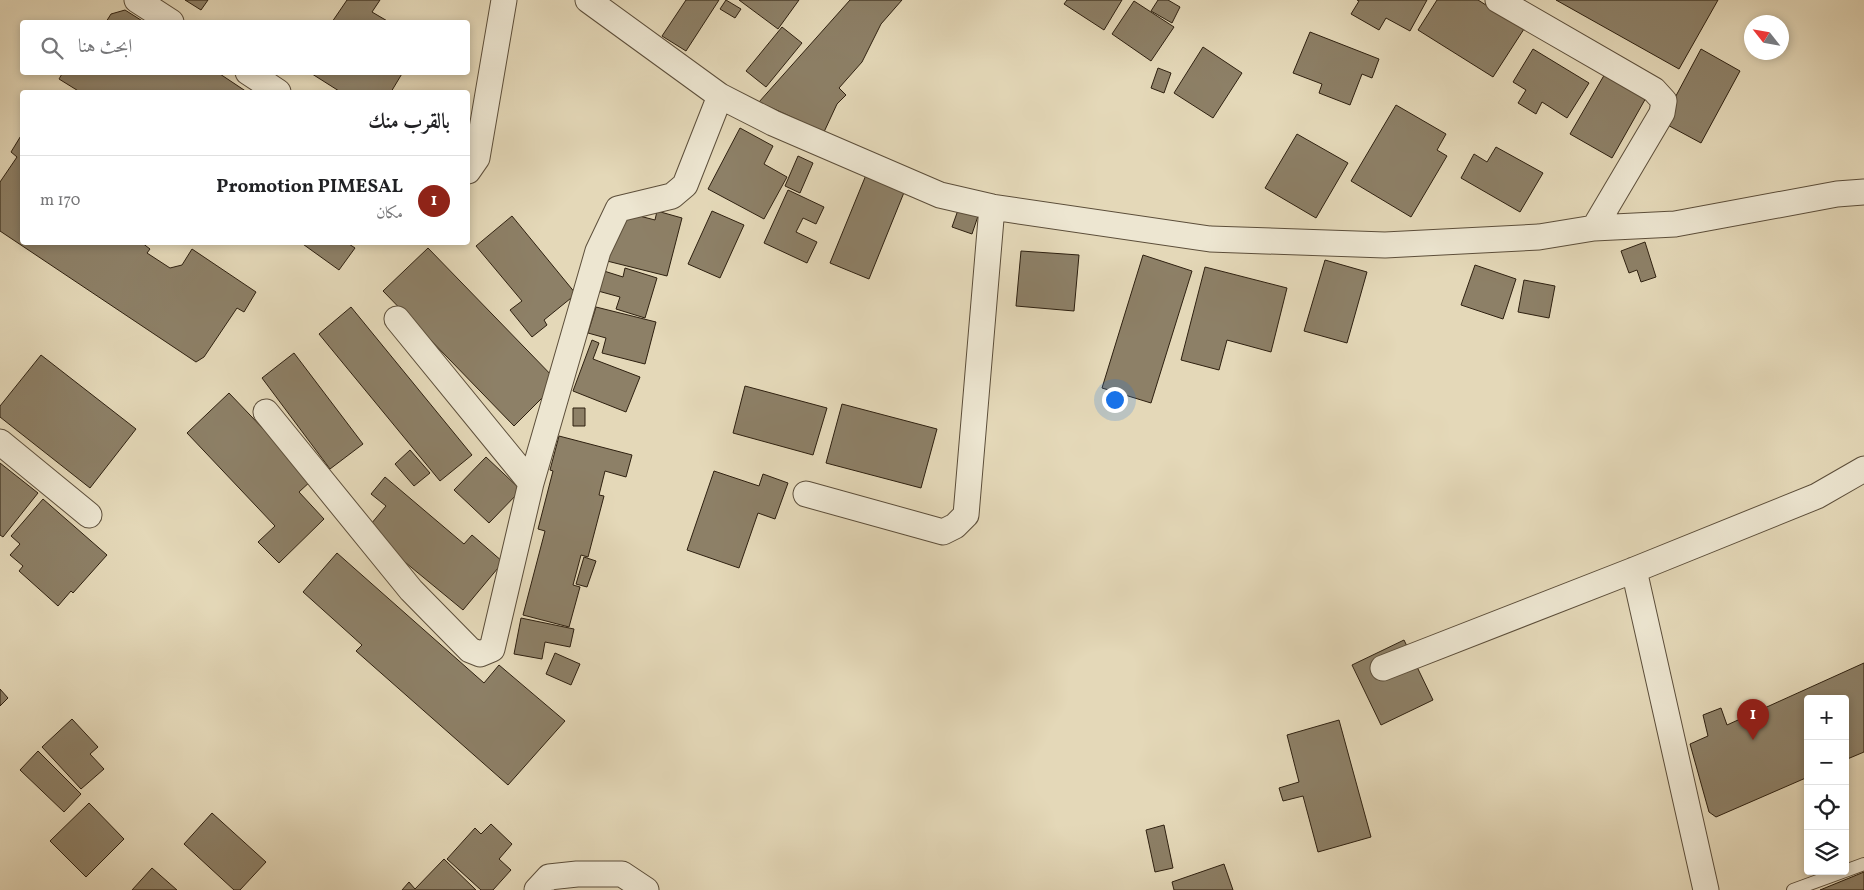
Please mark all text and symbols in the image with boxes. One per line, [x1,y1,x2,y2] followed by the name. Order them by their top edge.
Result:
[1744,15,1789,60] north arrow
[20,20,470,75] search box
[38,34,66,62] icon: search
[78,34,132,60] text: ابحث هنا
[368,108,450,137] text: بالقرب منك
[216,174,403,200] text: Promotion PIMESAL
[40,190,80,212] text: 170 m
[431,190,437,212] text: 1
[376,203,403,225] text: مكان
[1102,387,1128,413] your location
[1804,695,1849,875] map controls
[1804,695,1849,740] button: +
[1737,699,1769,740] pin: 1
[1804,740,1849,785] button: −
[1804,785,1849,830] button: locate
[1804,830,1849,875] button: layers

